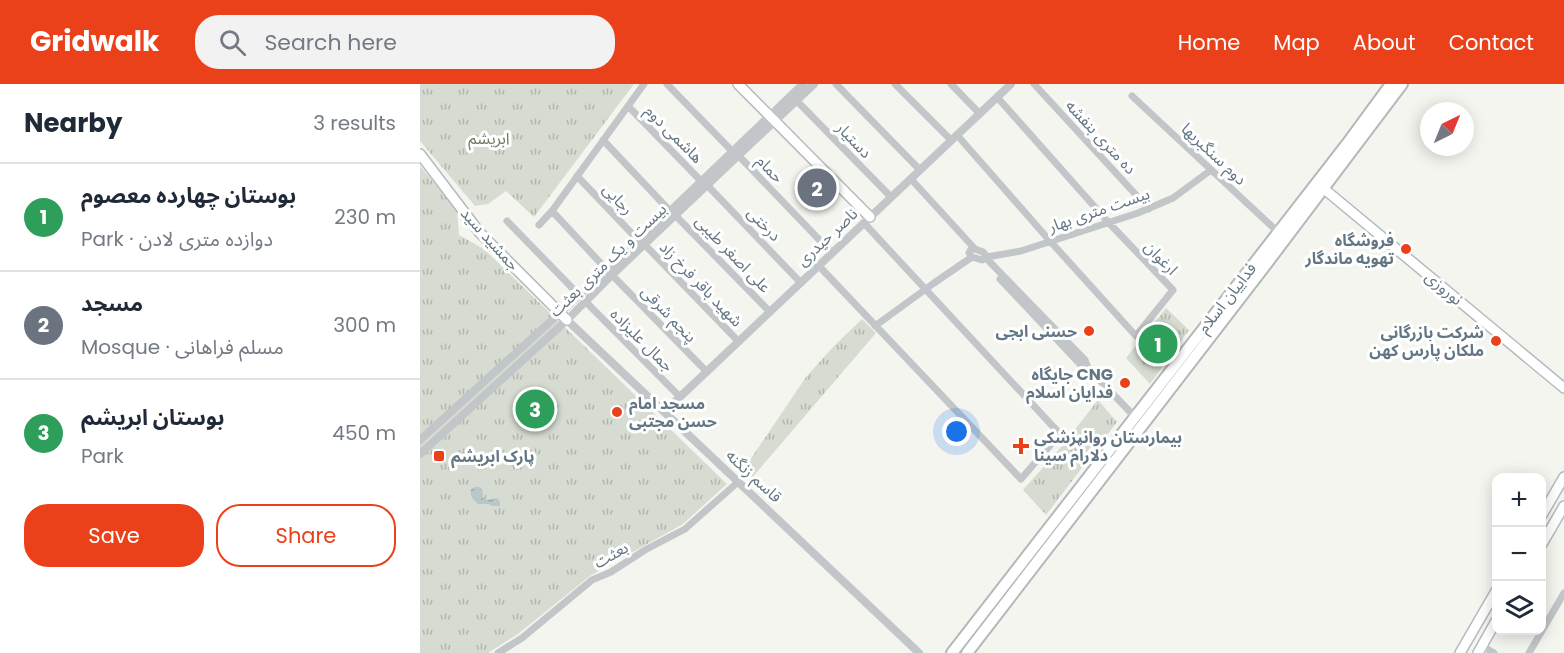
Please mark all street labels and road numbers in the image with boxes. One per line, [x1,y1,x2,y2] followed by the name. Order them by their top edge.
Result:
[1060,95,1142,179] street label: ده متری بنفشه
[639,100,708,169] street label: هاشمی دوم
[830,116,877,163] street label: دستیار
[1176,118,1252,191] street label: دوم سنگبریها
[750,150,789,189] street label: حمام
[597,178,639,220] street label: رجایی
[1044,182,1153,238] street label: بیست متری بهار
[544,198,672,322] street label: بیست و یک متری بعثت
[455,202,525,276] street label: جمشید سید
[742,202,786,246] street label: درختی
[791,203,863,271] street label: ناصر حیدری
[690,210,776,298] street label: علی اصغر طیبی
[653,236,748,333] street label: شهید باقر فرخ زاد
[1139,236,1183,280] street label: ارغوان
[1192,258,1263,339] street label: فداییان اسلام
[1420,265,1468,311] street label: نوروزی
[635,280,702,348] street label: پنجم شرقی
[605,303,679,377] street label: جمال علیزاده
[720,444,787,509] street label: قاسم زنگنه
[590,536,632,574] street label: بعثت

